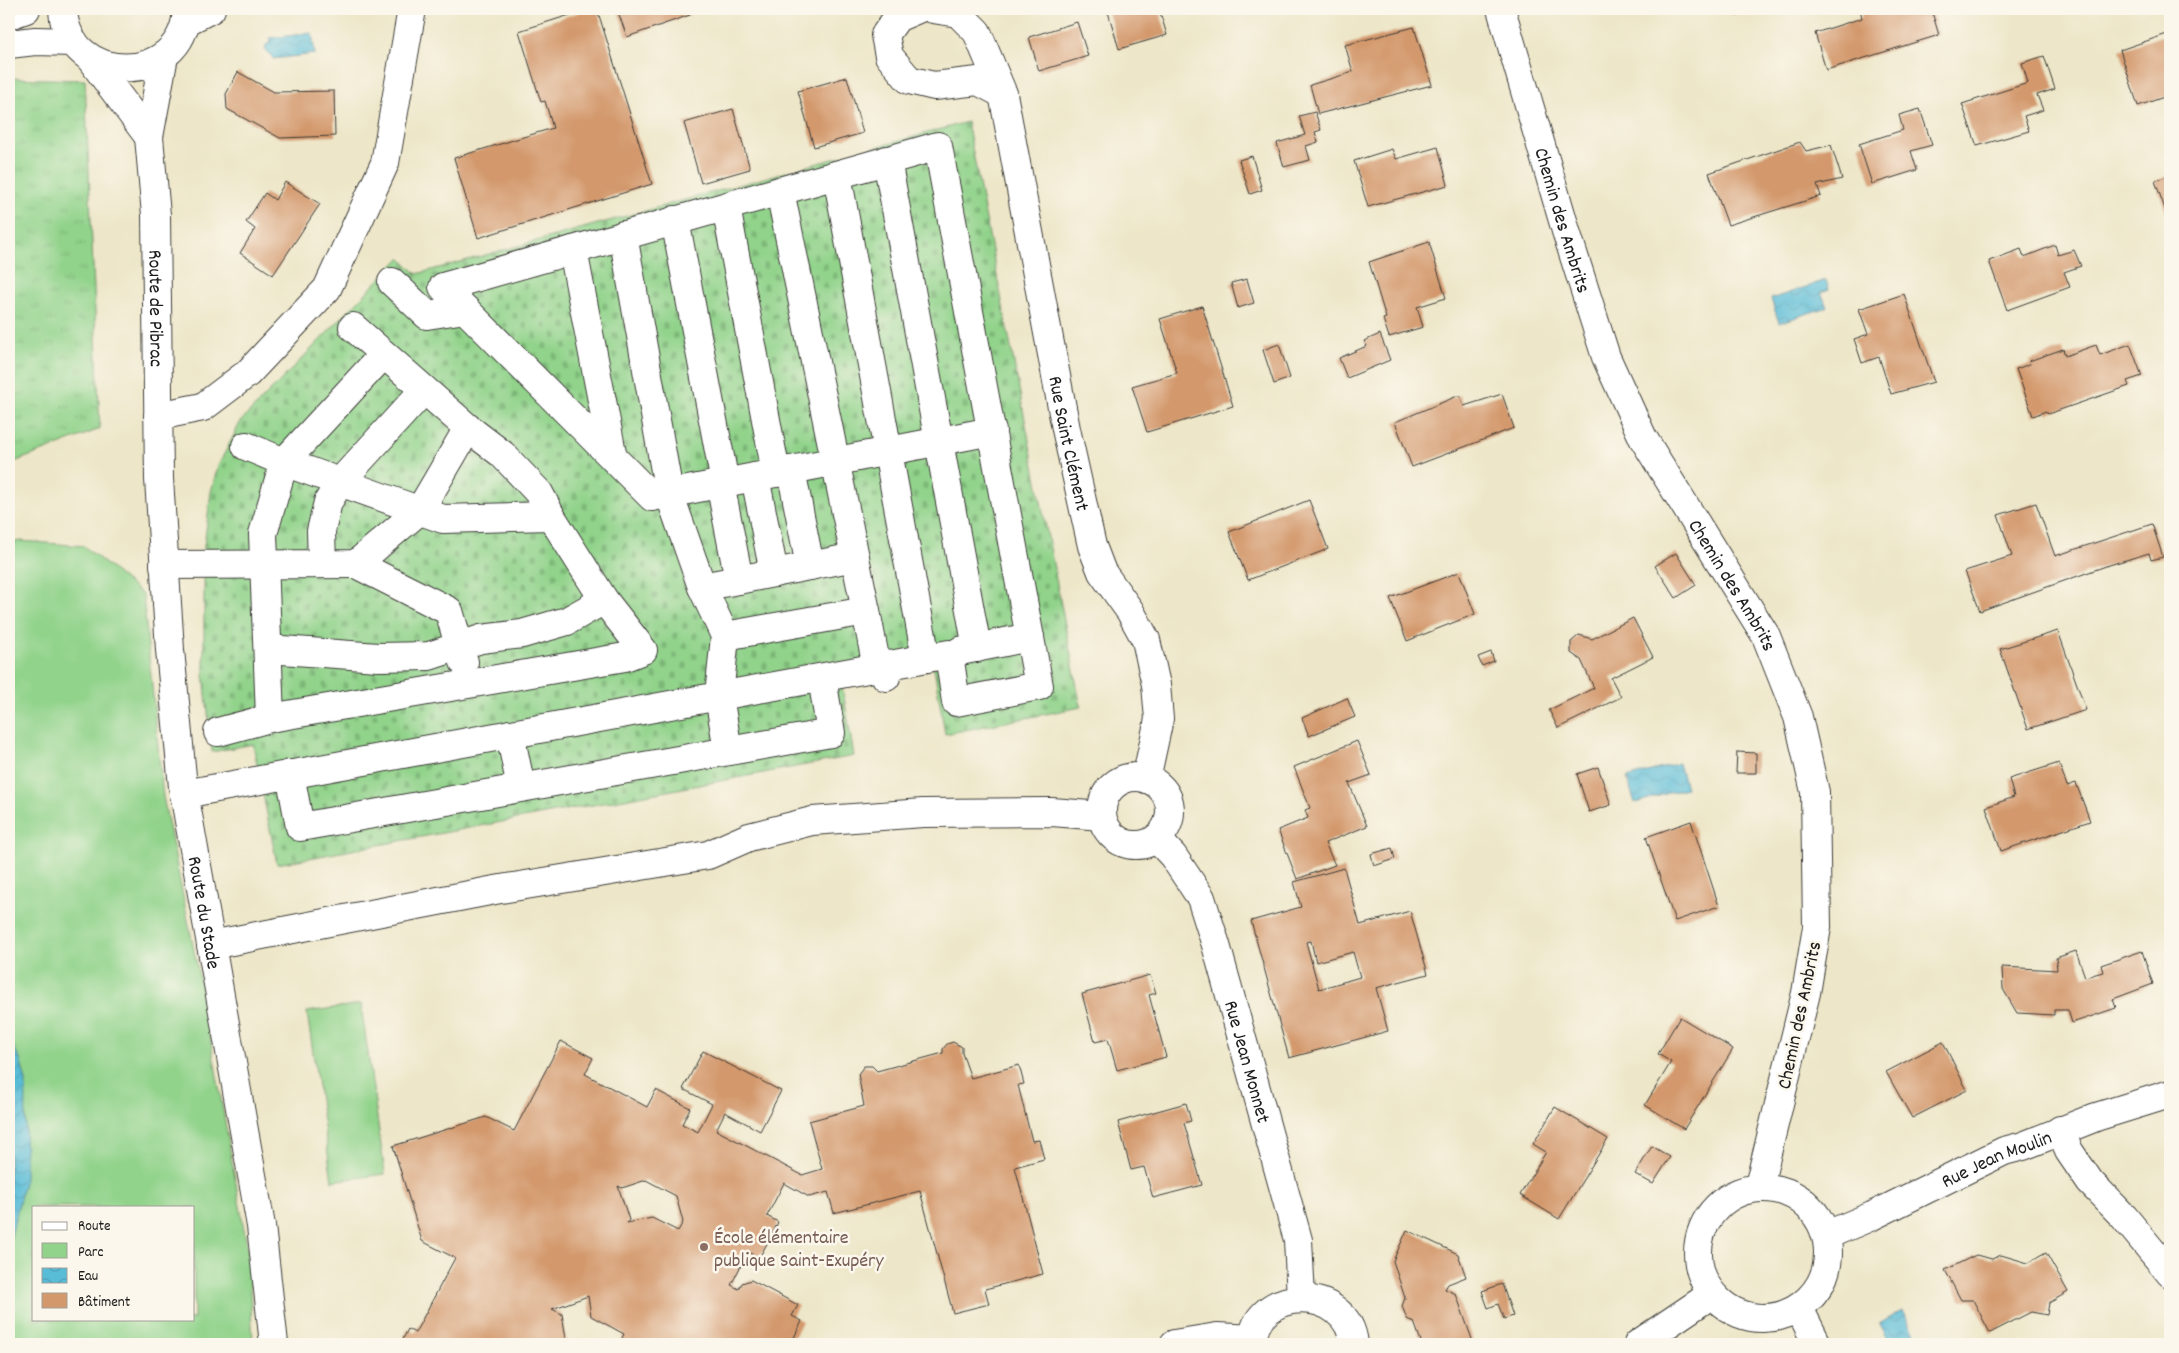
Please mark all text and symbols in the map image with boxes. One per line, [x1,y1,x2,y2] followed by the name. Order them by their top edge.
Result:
[1525,145,1596,297] street label: Chemin des Ambrits
[139,250,169,367] street label: Route de Pibrac
[1039,374,1095,514] street label: Rue Saint Clément
[1680,515,1782,656] street label: Chemin des Ambrits
[179,854,226,972] street label: Route du Stade
[1772,939,1830,1092] street label: Chemin des Ambrits
[1215,998,1276,1127] street label: Rue Jean Monnet
[1937,1125,2057,1197] street label: Rue Jean Moulin
[32,1206,195,1320] legend
[78,1216,111,1238] text: Route
[714,1225,885,1276] place label: École élémentaire publique Saint-Exupéry
[698,1241,710,1253] marker: École élémentaire publique Saint-Exupéry
[78,1242,103,1264] text: Parc
[78,1266,98,1288] text: Eau
[78,1292,131,1314] text: Bâtiment

